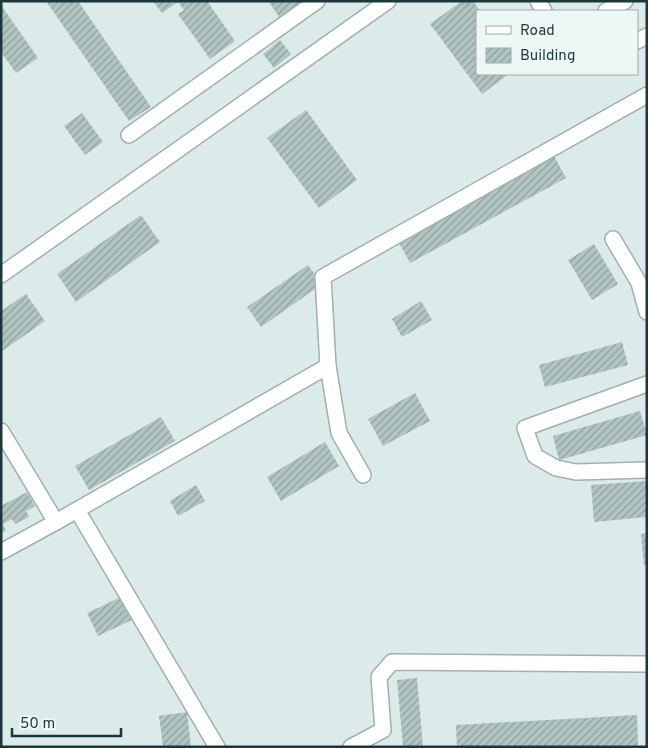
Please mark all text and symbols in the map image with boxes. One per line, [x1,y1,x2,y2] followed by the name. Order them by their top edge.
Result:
[476,10,638,75] legend
[520,22,555,41] text: Road
[520,47,575,66] text: Building
[12,706,121,738] scale bar
[20,715,55,734] text: 50 m

